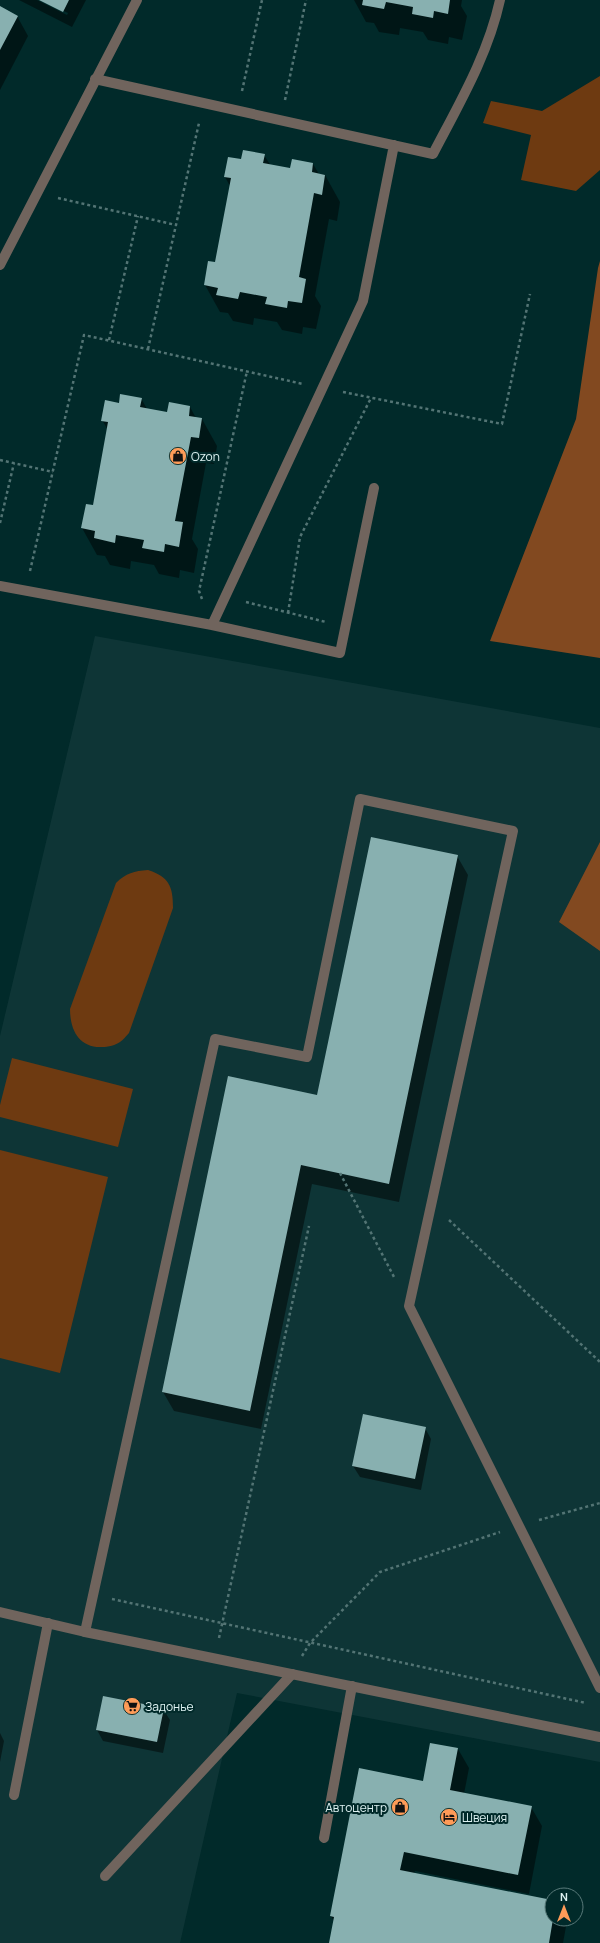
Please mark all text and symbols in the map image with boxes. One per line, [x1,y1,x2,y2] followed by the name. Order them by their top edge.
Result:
[168,446,188,466] shop icon: Ozon
[191,448,220,465] place label: Ozon
[122,1696,142,1716] supermarket icon: Задонье
[145,1698,194,1715] place label: Задонье
[390,1797,410,1817] shop icon: Автоцентр
[325,1799,387,1816] place label: Автоцентр
[439,1807,459,1827] hotel icon: Швеция
[462,1809,507,1826] place label: Швеция
[544,1887,584,1927] north arrow
[560,1889,568,1904] text: N

